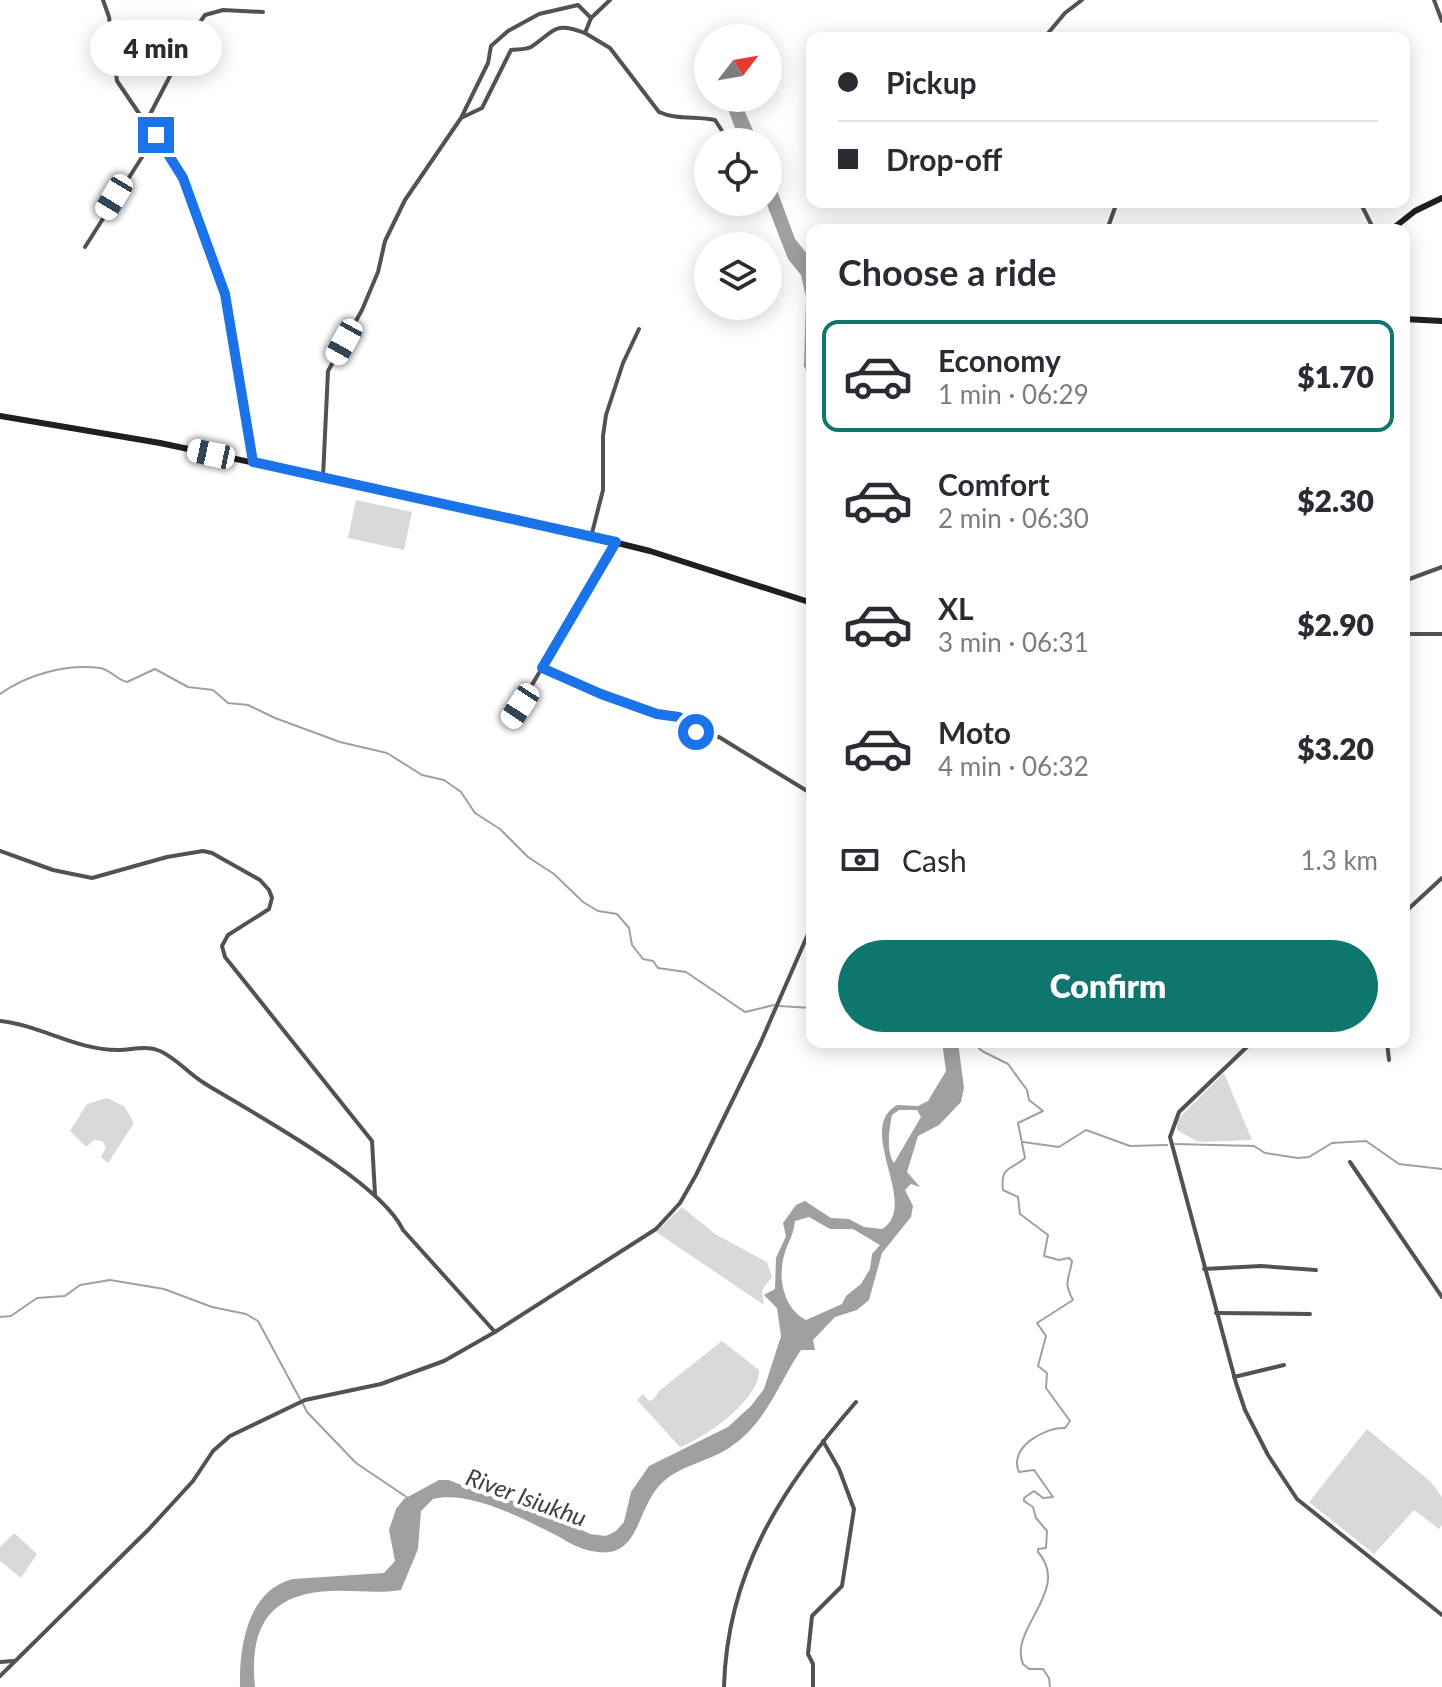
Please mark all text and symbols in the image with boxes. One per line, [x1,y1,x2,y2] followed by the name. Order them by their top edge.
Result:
[90,19,222,75] callout: 4 min
[694,24,782,112] north arrow
[694,24,782,320] map controls
[124,32,188,64] text: 4 min
[886,64,977,100] text: Pickup
[138,117,174,153] route end
[694,128,782,216] button: locate
[886,141,1002,177] text: Drop-off
[91,170,137,224] car
[694,232,782,320] button: layers
[838,250,1057,294] text: Choose a ride
[322,315,366,369] car
[842,340,914,412] icon: car
[938,342,1061,378] text: Economy
[1297,358,1374,394] text: $1.70
[938,378,1089,410] text: 1 min · 06:29
[185,437,237,471] car
[842,464,914,536] icon: car
[938,466,1050,502] text: Comfort
[1297,482,1374,518] text: $2.30
[938,502,1089,534] text: 2 min · 06:30
[842,588,914,660] icon: car
[938,590,974,626] text: XL
[1297,606,1374,642] text: $2.90
[938,626,1089,658] text: 3 min · 06:31
[497,679,543,733] car
[842,712,914,784] icon: car
[678,714,714,750] route start
[938,714,1011,750] text: Moto
[1297,730,1374,766] text: $3.20
[938,750,1089,782] text: 4 min · 06:32
[838,838,882,882] icon: cash
[902,842,967,878] text: Cash
[1300,844,1378,876] text: 1.3 km
[838,940,1378,1032] button: Confirm
[462,1461,591,1532] water label: River Isiukhu

